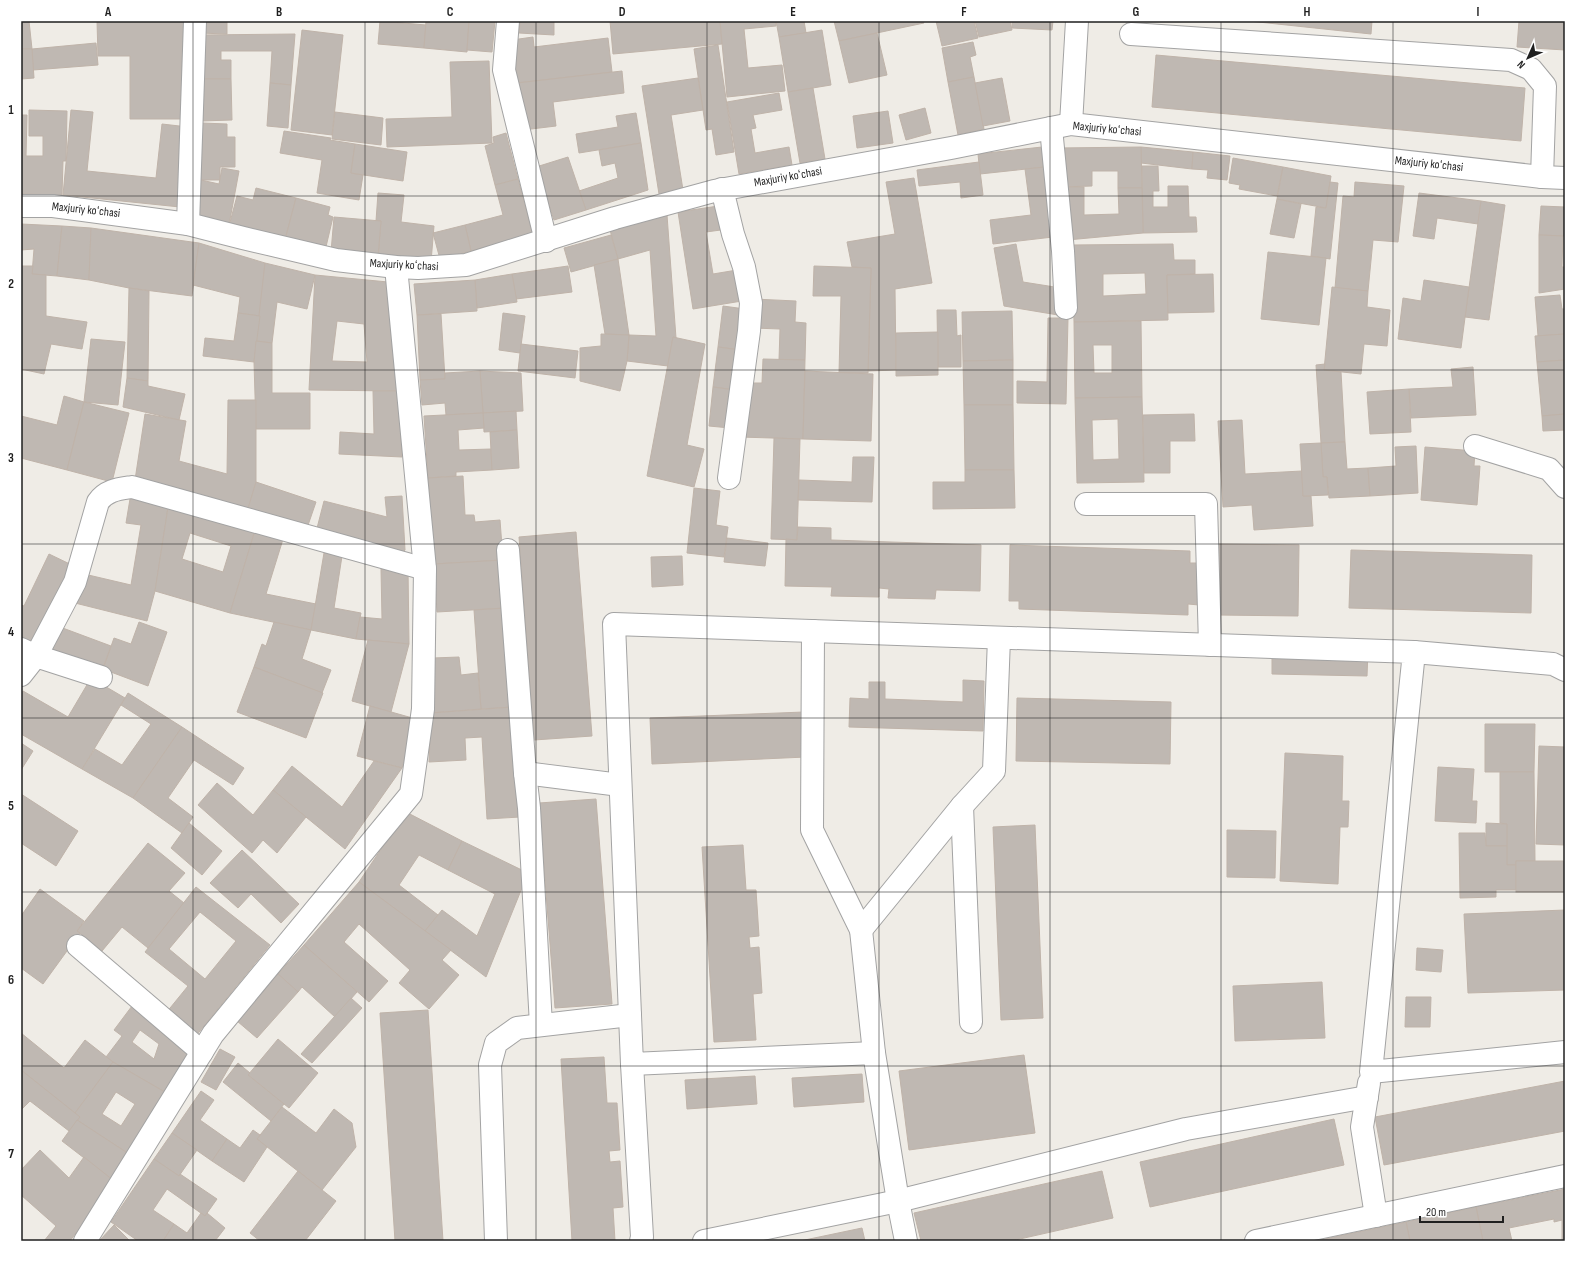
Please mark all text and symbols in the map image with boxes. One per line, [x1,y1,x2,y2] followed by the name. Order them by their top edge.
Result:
[104,4,112,20] text: A
[276,4,282,20] text: B
[447,4,454,20] text: C
[619,4,626,20] text: D
[790,4,796,20] text: E
[961,4,967,20] text: F
[1133,4,1140,20] text: G
[1304,4,1311,20] text: H
[1477,4,1480,20] text: I
[1508,38,1548,78] north arrow
[1515,58,1528,71] text: N
[8,102,14,118] text: 1
[1072,119,1142,139] street label: Maxjuriy koʻchasi
[1394,153,1464,175] street label: Maxjuriy koʻchasi
[753,164,823,190] street label: Maxjuriy koʻchasi
[51,199,121,221] street label: Maxjuriy koʻchasi
[369,256,439,274] street label: Maxjuriy koʻchasi
[8,276,14,292] text: 2
[8,450,14,466] text: 3
[8,624,14,640] text: 4
[8,798,14,814] text: 5
[8,972,14,988] text: 6
[8,1146,14,1162] text: 7
[1420,1198,1503,1224] scale bar
[1426,1205,1446,1220] text: 20 m

